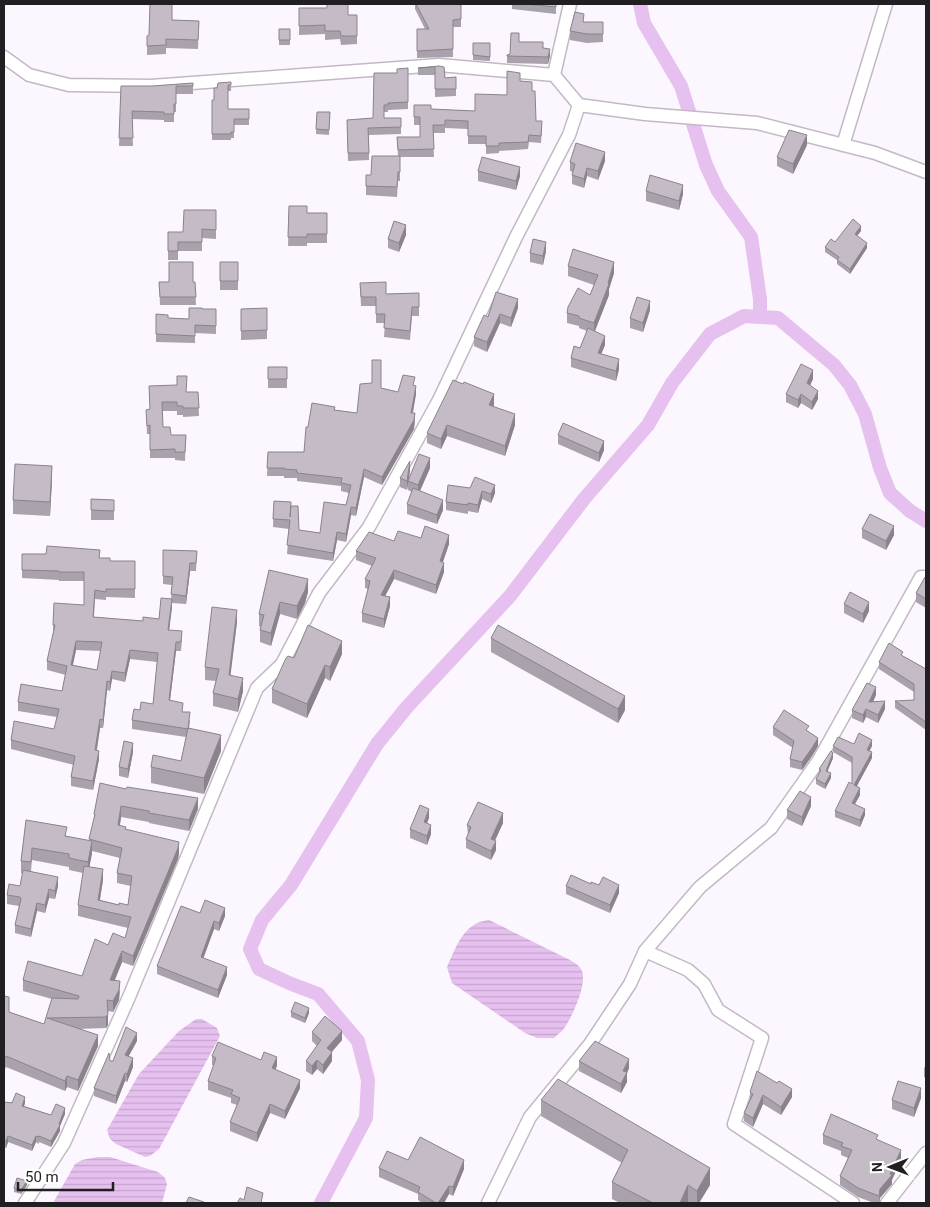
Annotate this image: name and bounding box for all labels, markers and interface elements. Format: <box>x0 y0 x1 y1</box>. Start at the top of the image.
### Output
north arrow <box>865 1142 915 1192</box>
scale bar <box>18 1160 112 1192</box>
text: N <box>869 1162 885 1172</box>
text: 50 m <box>25 1168 59 1186</box>

